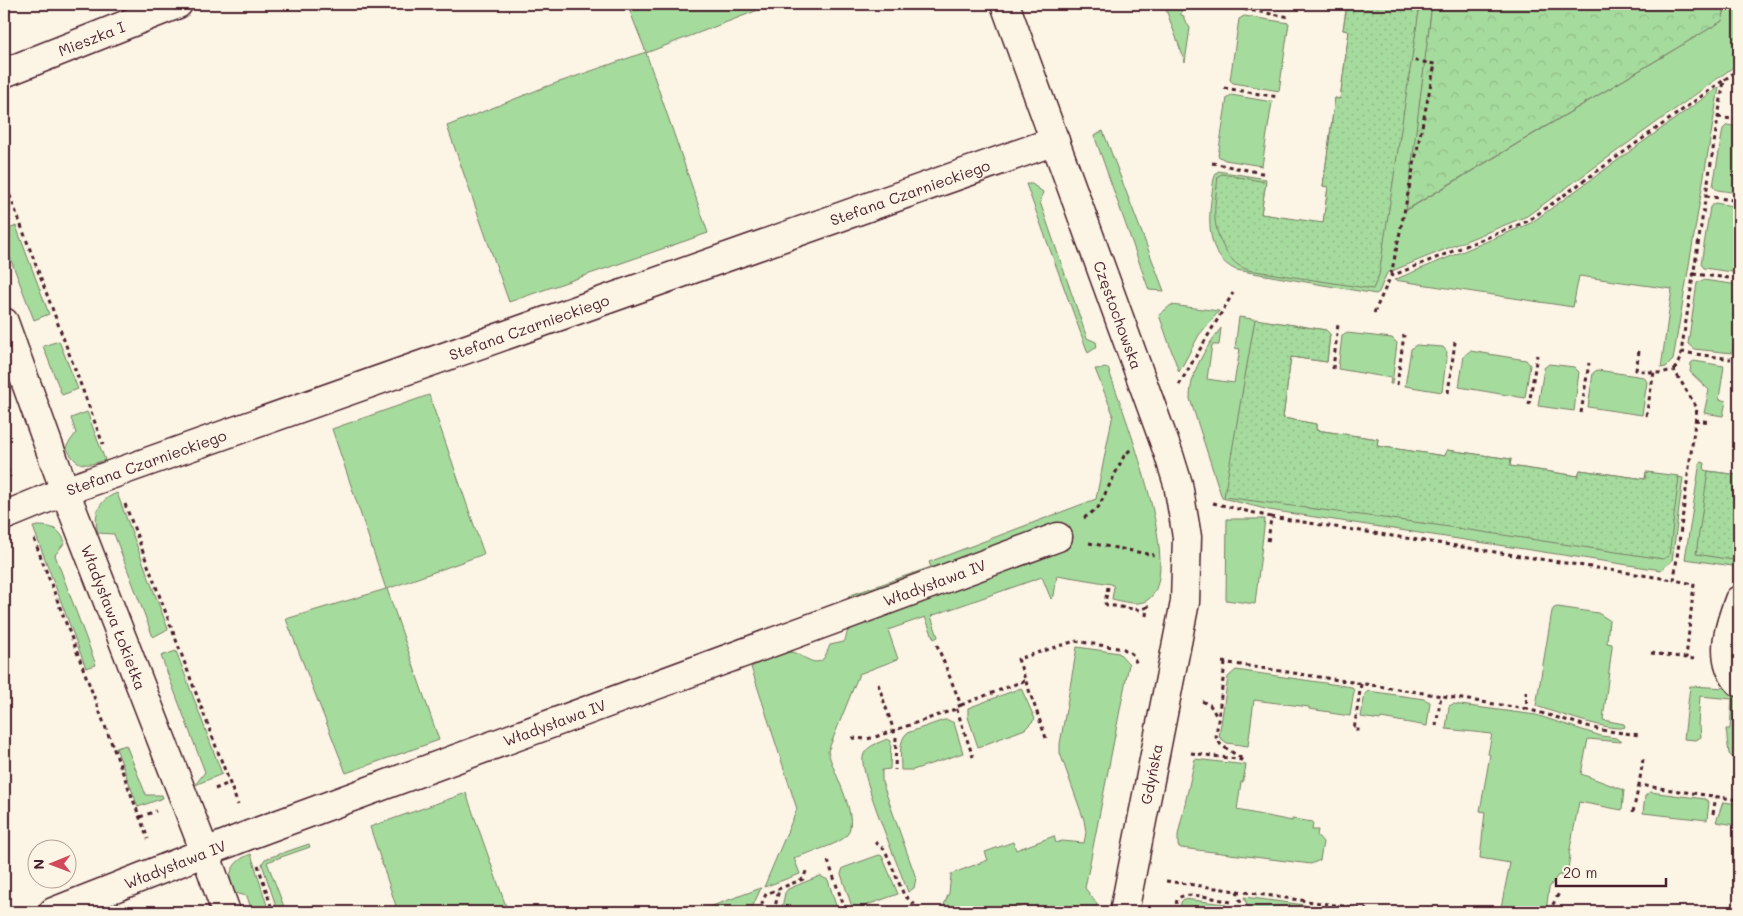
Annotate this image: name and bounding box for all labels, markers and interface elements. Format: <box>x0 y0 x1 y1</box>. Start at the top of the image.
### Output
street label: Mieszka I <box>55 16 128 61</box>
street label: Stefana Czarnieckiego <box>827 155 993 230</box>
street label: Częstochowska <box>1089 258 1147 372</box>
street label: Stefana Czarnieckiego <box>446 289 612 364</box>
street label: Stefana Czarnieckiego <box>63 425 229 500</box>
street label: Władysława Łokietka <box>77 542 151 693</box>
street label: Władysława IV <box>880 554 988 611</box>
street label: Władysława IV <box>500 694 608 751</box>
street label: Gdyńska <box>1135 742 1167 806</box>
street label: Władysława IV <box>121 835 229 893</box>
north arrow <box>28 838 78 888</box>
scale bar <box>1556 856 1666 888</box>
text: N <box>29 859 48 870</box>
text: 20 m <box>1563 862 1597 882</box>

